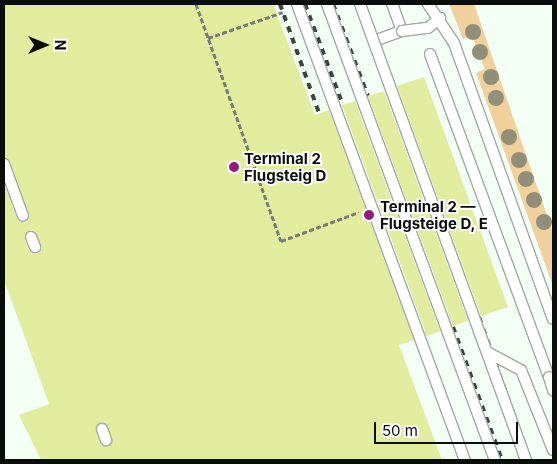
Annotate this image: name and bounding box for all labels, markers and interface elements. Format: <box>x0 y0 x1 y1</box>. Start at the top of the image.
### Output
north arrow <box>20 20 70 70</box>
text: N <box>52 40 69 50</box>
place label: Terminal 2 Flugsteig D <box>244 149 326 184</box>
marker: Terminal 2 Flugsteig D <box>228 161 240 173</box>
place label: Terminal 2 — Flugsteige D, E <box>380 197 488 232</box>
marker: Terminal 2 — Flugsteige D, E <box>362 208 376 222</box>
scale bar <box>377 412 521 444</box>
text: 50 m <box>382 421 418 440</box>

